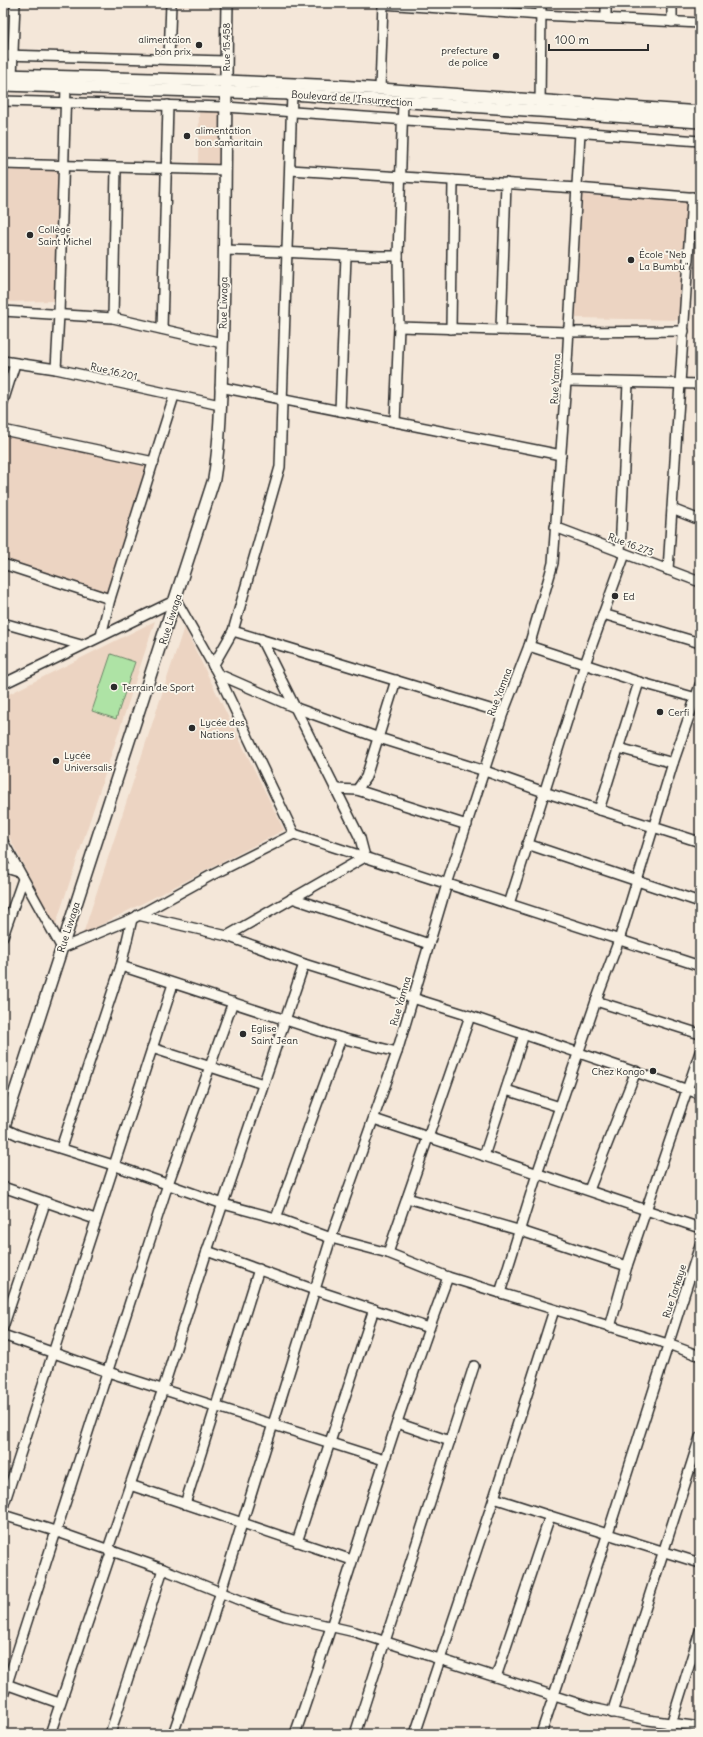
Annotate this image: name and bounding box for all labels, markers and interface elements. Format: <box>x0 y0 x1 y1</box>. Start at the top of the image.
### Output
street label: Rue 15.458 <box>220 22 233 71</box>
scale bar <box>549 26 648 52</box>
text: 100 m <box>555 32 589 47</box>
place label: alimentaion bon prix <box>138 33 191 58</box>
marker: alimentaion bon prix <box>194 40 204 50</box>
place label: prefecture de police <box>441 44 488 69</box>
marker: prefecture de police <box>491 51 501 61</box>
street label: Boulevard de l'Insurrection <box>291 88 413 109</box>
place label: alimentation bon samaritain <box>195 124 263 149</box>
marker: alimentation bon samaritain <box>182 131 192 141</box>
place label: Collège Saint Michel <box>38 223 92 248</box>
marker: Collège Saint Michel <box>25 230 35 240</box>
place label: École "Neb La Bumbu" <box>639 248 688 273</box>
marker: École "Neb La Bumbu" <box>626 255 636 265</box>
street label: Rue Liwaga <box>217 276 230 329</box>
street label: Rue Yamna <box>548 353 563 405</box>
street label: Rue 16.201 <box>89 360 139 383</box>
street label: Rue 16.273 <box>606 530 656 559</box>
place label: Ed <box>623 590 635 603</box>
marker: Ed <box>610 591 620 601</box>
street label: Rue Liwaga <box>156 592 185 646</box>
street label: Rue Yamna <box>484 666 515 718</box>
place label: Terrain de Sport <box>122 681 195 694</box>
marker: Terrain de Sport <box>109 682 119 692</box>
place label: Cerfi <box>668 706 689 719</box>
marker: Cerfi <box>655 707 665 717</box>
place label: Lycée des Nations <box>200 716 245 741</box>
marker: Lycée des Nations <box>187 723 197 733</box>
place label: Lycée Universalis <box>64 749 113 774</box>
marker: Lycée Universalis <box>51 756 61 766</box>
street label: Rue Liwaga <box>54 900 83 954</box>
street label: Rue Yamna <box>387 975 414 1027</box>
place label: Eglise Saint Jean <box>251 1022 298 1047</box>
marker: Eglise Saint Jean <box>238 1029 248 1039</box>
place label: Chez Kongo <box>591 1065 645 1078</box>
marker: Chez Kongo <box>648 1066 658 1076</box>
street label: Rue Tarkaye <box>660 1263 689 1320</box>

